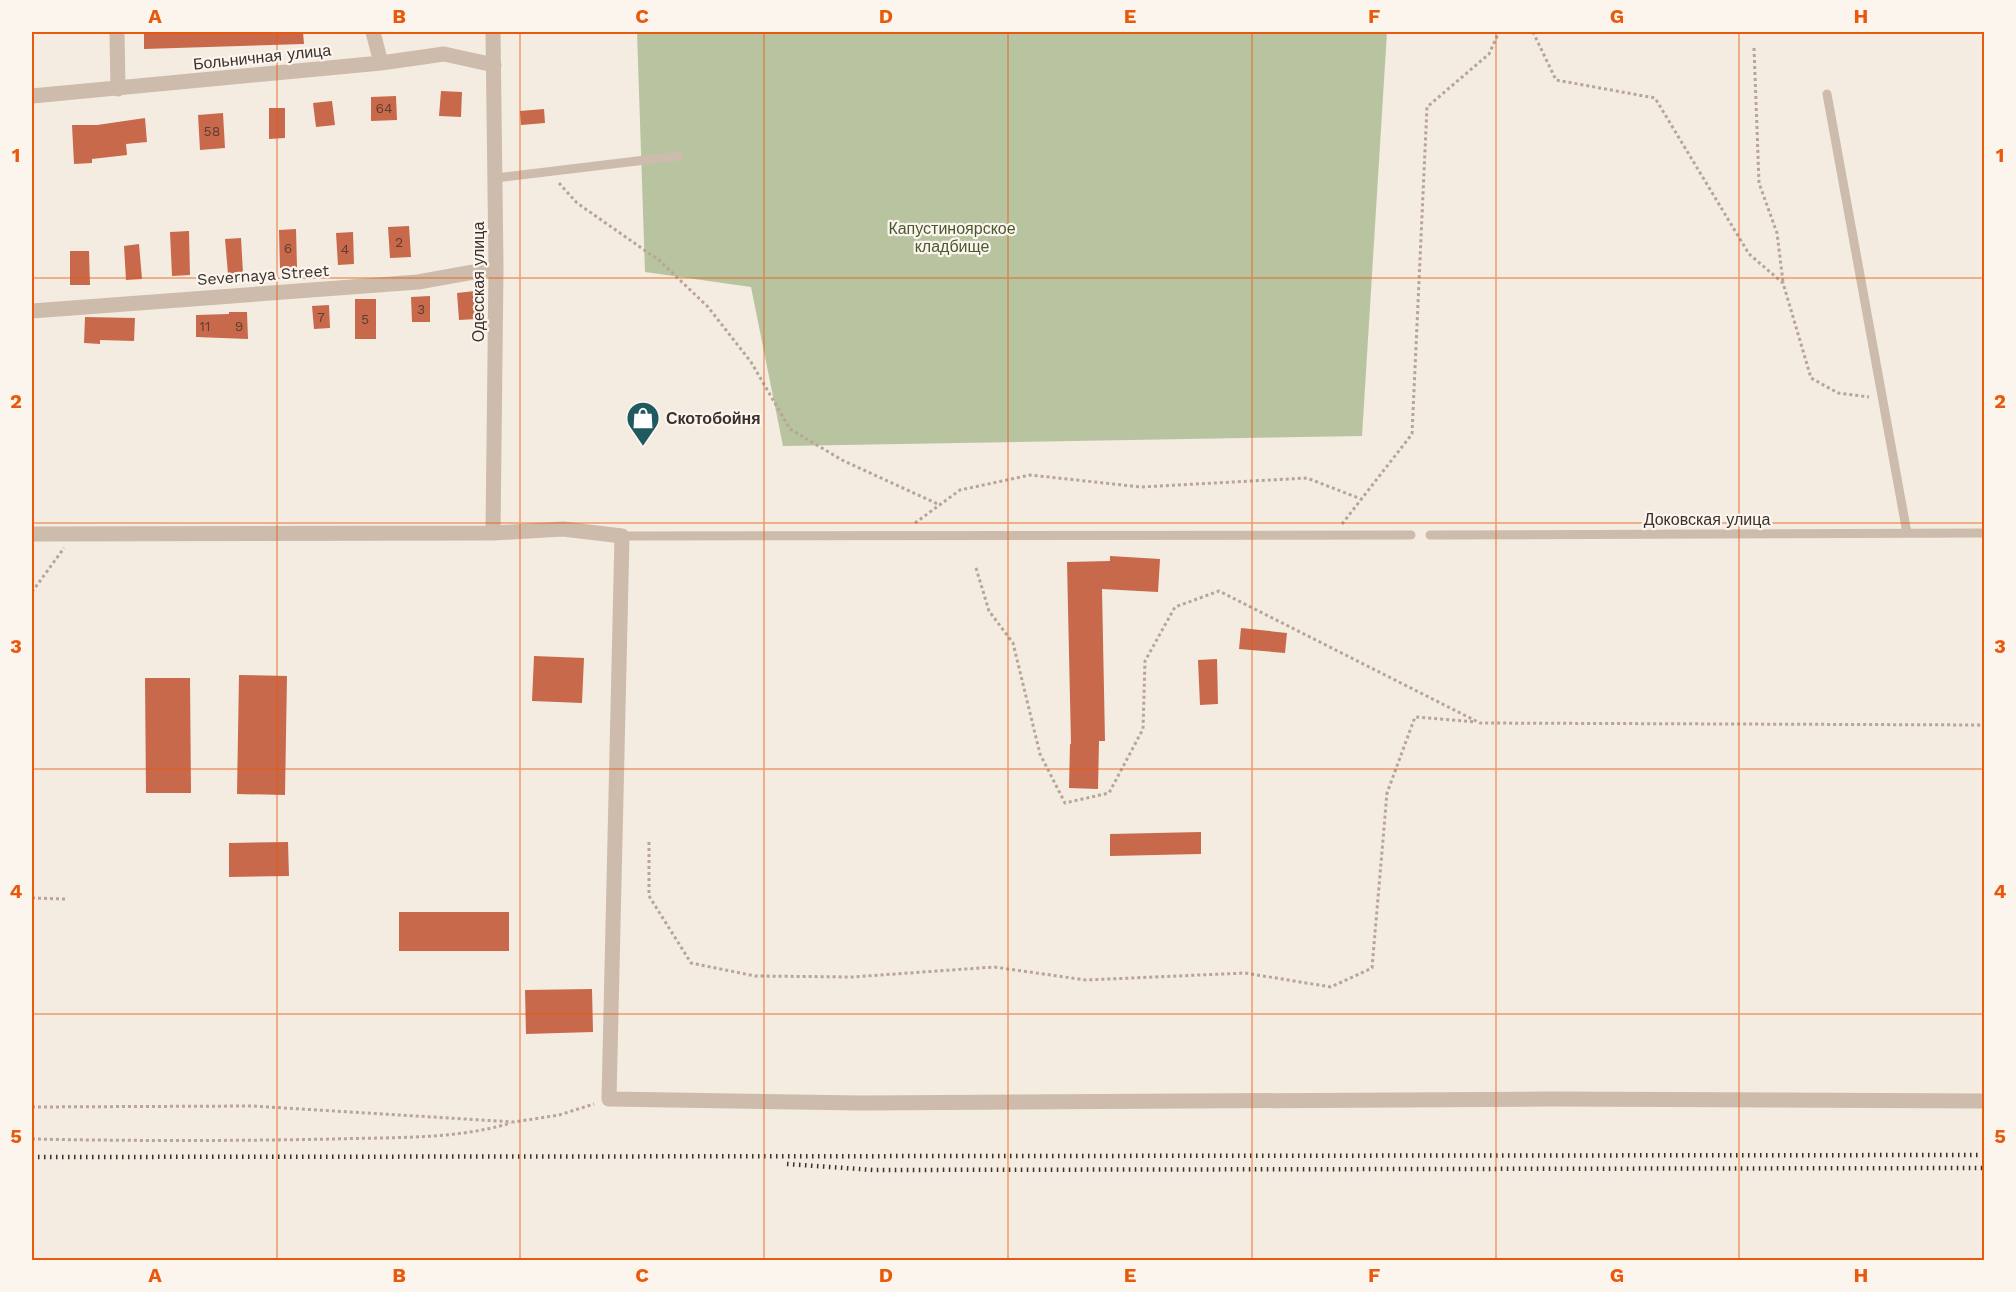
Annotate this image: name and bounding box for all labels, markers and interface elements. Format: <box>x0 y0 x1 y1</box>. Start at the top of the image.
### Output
text: A <box>148 4 162 28</box>
text: B <box>392 4 406 28</box>
text: C <box>635 4 649 28</box>
text: D <box>879 4 893 28</box>
text: E <box>1124 4 1136 28</box>
text: F <box>1368 4 1380 28</box>
text: G <box>1610 4 1624 28</box>
text: H <box>1854 4 1868 28</box>
street label: Больничная улица <box>192 40 332 74</box>
house number: 64 <box>375 100 393 116</box>
house number: 58 <box>204 123 220 139</box>
text: 1 <box>12 143 20 167</box>
text: 1 <box>1996 143 2004 167</box>
park label: Капустиноярское кладбище <box>888 219 1016 256</box>
street label: Одесская улица <box>469 222 488 342</box>
house number: 2 <box>395 234 403 250</box>
house number: 6 <box>284 240 292 256</box>
house number: 4 <box>341 241 349 257</box>
street label: Severnaya Street <box>196 261 330 289</box>
house number: 3 <box>417 301 425 317</box>
house number: 7 <box>317 309 325 325</box>
house number: 5 <box>361 311 369 327</box>
house number: 11 <box>200 318 210 334</box>
house number: 9 <box>235 318 243 334</box>
text: 2 <box>10 389 22 413</box>
text: 2 <box>1994 389 2006 413</box>
shop icon: Скотобойня <box>625 400 661 447</box>
place label: Скотобойня <box>666 409 761 428</box>
street label: Доковская улица <box>1644 510 1770 529</box>
text: 3 <box>10 634 22 658</box>
text: 3 <box>1994 634 2006 658</box>
text: 4 <box>10 879 23 903</box>
text: 4 <box>1994 879 2007 903</box>
text: 5 <box>10 1124 22 1148</box>
text: 5 <box>1994 1124 2006 1148</box>
text: A <box>148 1263 162 1287</box>
text: B <box>392 1263 406 1287</box>
text: C <box>635 1263 649 1287</box>
text: D <box>879 1263 893 1287</box>
text: E <box>1124 1263 1136 1287</box>
text: F <box>1368 1263 1380 1287</box>
text: G <box>1610 1263 1624 1287</box>
text: H <box>1854 1263 1868 1287</box>

